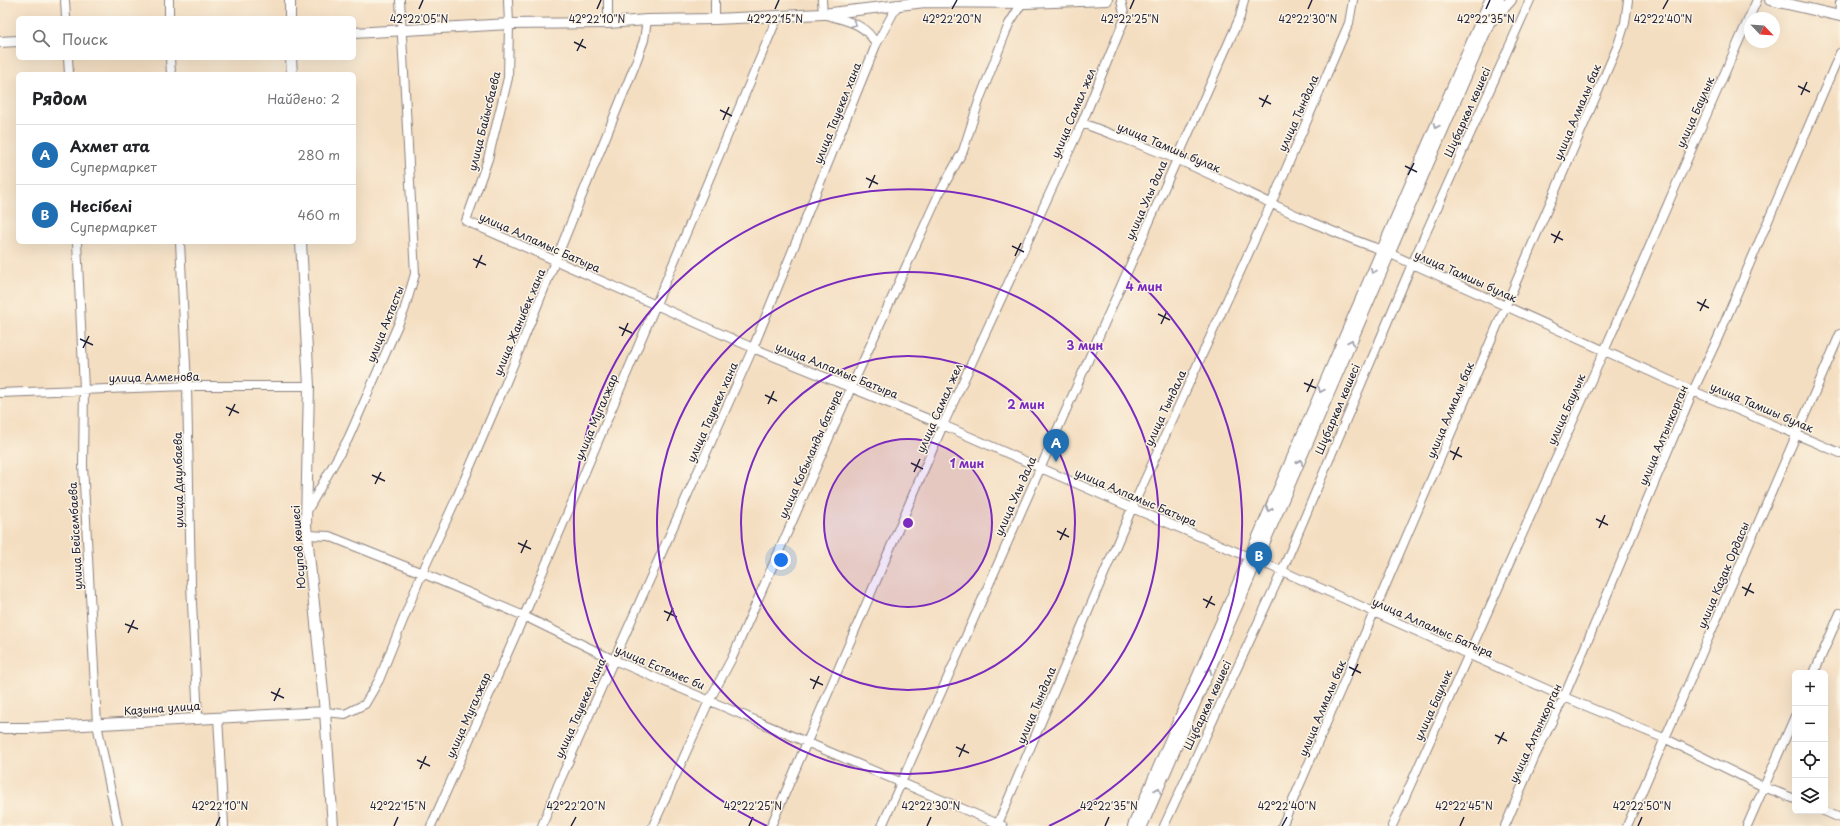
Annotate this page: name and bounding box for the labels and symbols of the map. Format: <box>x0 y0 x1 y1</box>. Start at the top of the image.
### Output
text: 42°22'05"N <box>390 11 448 26</box>
text: 42°22'10"N <box>569 11 626 26</box>
text: 42°22'15"N <box>747 11 803 26</box>
text: 42°22'20"N <box>922 11 982 26</box>
text: 42°22'25"N <box>1101 11 1159 26</box>
text: 42°22'30"N <box>1279 11 1338 26</box>
text: 42°22'35"N <box>1457 11 1515 26</box>
text: 42°22'40"N <box>1634 11 1693 26</box>
north arrow <box>1744 12 1780 48</box>
one-way arrow <box>850 19 857 27</box>
street label: улица Тауекел хана <box>809 60 865 166</box>
street label: улица Алмалы бак <box>1549 61 1605 163</box>
street label: Шұбаркөл көшесі <box>1439 64 1495 160</box>
street label: улица Самал жел <box>1046 65 1100 161</box>
street label: улица Байысбаева <box>463 69 505 173</box>
street label: улица Тындала <box>1273 72 1323 154</box>
street label: улица Баулык <box>1672 73 1718 150</box>
street label: улица Тамшы булак <box>1115 118 1224 177</box>
one-way arrow <box>1433 121 1441 129</box>
street label: улица Улы дала <box>1121 157 1171 243</box>
street label: улица Алпамыс Батыра <box>477 208 604 277</box>
street label: улица Тамшы булак <box>1412 246 1521 307</box>
street label: улица Жанибек хана <box>489 266 549 378</box>
one-way arrow <box>1370 266 1378 274</box>
text: 4 мин <box>1125 277 1163 295</box>
street label: улица Актасты <box>362 283 408 365</box>
text: 3 мин <box>1067 336 1104 354</box>
street label: улица Алпамыс Батыра <box>773 338 901 403</box>
one-way arrow <box>1347 339 1355 346</box>
street label: улица Тауекел хана <box>682 359 742 465</box>
street label: улица Алмалы бак <box>1422 359 1478 461</box>
street label: улица Самал жел <box>912 360 966 455</box>
street label: Шұбаркөл көшесі <box>1310 361 1364 457</box>
street label: улица Тындала <box>1140 367 1190 449</box>
street label: улица Алменова <box>108 368 200 386</box>
street label: улица Баулык <box>1543 370 1589 447</box>
street label: улица Мугалжар <box>570 371 622 463</box>
street label: улица Тамшы булак <box>1708 378 1817 437</box>
street label: улица Алтынкорган <box>1634 382 1692 488</box>
one-way arrow <box>1318 385 1326 393</box>
street label: улица Кобыланды батыра <box>774 387 846 521</box>
text: 2 мин <box>1007 395 1045 413</box>
pin: A <box>1043 429 1069 462</box>
street label: улица Даулбаева <box>169 432 187 528</box>
street label: улица Улы дала <box>990 453 1040 539</box>
text: 1 мин <box>950 454 985 472</box>
one-way arrow <box>1295 458 1303 466</box>
street label: улица Алпамыс Батыра <box>1072 464 1200 531</box>
street label: улица Бейсембаева <box>64 482 86 590</box>
street label: Юсупов көшесі <box>287 505 309 589</box>
one-way arrow <box>1266 506 1274 513</box>
centre of rings <box>901 516 915 530</box>
street label: улица Казак Ордасы <box>1693 519 1753 631</box>
pin: B <box>1246 542 1272 575</box>
your location <box>771 550 791 570</box>
street label: улица Алпамыс Батыра <box>1370 593 1497 662</box>
street label: улица Естемес би <box>612 640 708 694</box>
street label: улица Тауекел хана <box>550 655 610 761</box>
street label: Шұбаркөл көшесі <box>1179 657 1235 753</box>
street label: улица Алмалы бак <box>1294 657 1350 759</box>
street label: улица Тындала <box>1012 664 1060 746</box>
street label: улица Баулык <box>1410 666 1456 743</box>
one-way arrow <box>1205 668 1213 675</box>
street label: улица Мугалжар <box>441 669 495 761</box>
street label: улица Алтынкорган <box>1505 680 1566 785</box>
street label: Казына улица <box>123 697 201 719</box>
one-way arrow <box>1153 787 1161 794</box>
text: 42°22'10"N <box>192 798 249 813</box>
text: 42°22'15"N <box>370 798 426 813</box>
text: 42°22'20"N <box>546 798 606 813</box>
text: 42°22'25"N <box>724 798 782 813</box>
text: 42°22'30"N <box>902 798 961 813</box>
text: 42°22'35"N <box>1080 798 1138 813</box>
text: 42°22'40"N <box>1258 798 1317 813</box>
text: 42°22'45"N <box>1435 798 1493 813</box>
text: 42°22'50"N <box>1613 798 1671 813</box>

